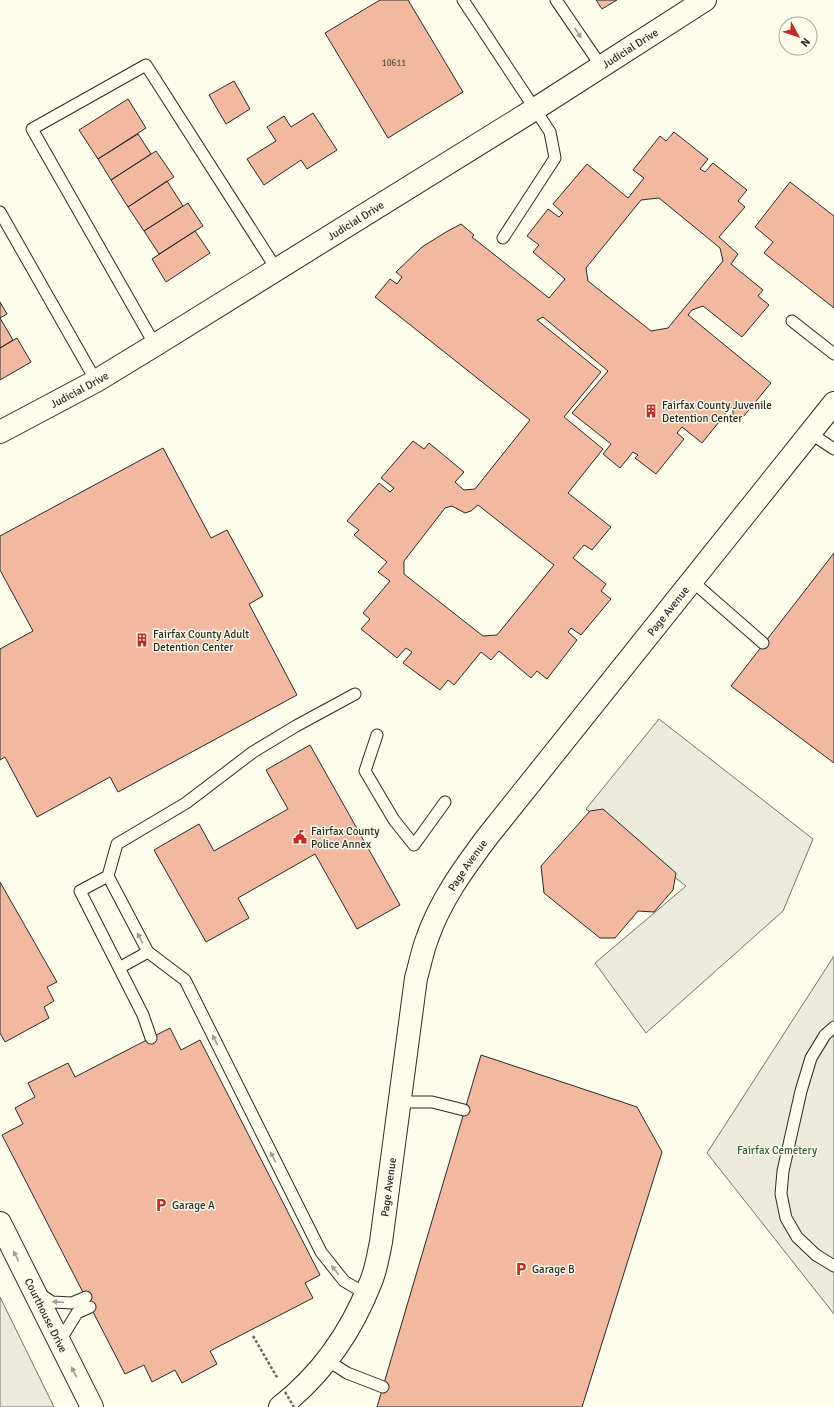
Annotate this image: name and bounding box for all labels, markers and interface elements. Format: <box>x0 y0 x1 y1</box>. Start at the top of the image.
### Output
north arrow <box>778 16 818 56</box>
street label: Judicial Drive <box>600 25 660 71</box>
one-way arrow <box>574 27 581 39</box>
text: N <box>798 35 813 49</box>
house number: 10611 <box>382 58 406 69</box>
street label: Judicial Drive <box>325 198 386 243</box>
street label: Judicial Drive <box>48 369 111 411</box>
place label: Fairfax County Juvenile Detention Center <box>662 399 772 425</box>
building icon: Fairfax County Juvenile Detention Center <box>643 403 659 419</box>
street label: Page Avenue <box>644 583 692 638</box>
place label: Fairfax County Adult Detention Center <box>153 628 249 654</box>
building icon: Fairfax County Adult Detention Center <box>134 632 150 648</box>
place label: Fairfax County Police Annex <box>311 825 380 851</box>
public building icon: Fairfax County Police Annex <box>292 829 308 845</box>
street label: Page Avenue <box>445 837 490 893</box>
one-way arrow <box>137 932 144 943</box>
one-way arrow <box>212 1034 218 1046</box>
park label: Fairfax Cemetery <box>737 1144 818 1157</box>
one-way arrow <box>270 1151 276 1162</box>
street label: Page Avenue <box>378 1157 399 1218</box>
parking icon: Garage A <box>153 1197 169 1213</box>
place label: Garage A <box>172 1199 215 1212</box>
one-way arrow <box>13 1250 19 1262</box>
parking icon: Garage B <box>513 1261 529 1277</box>
place label: Garage B <box>532 1263 575 1276</box>
one-way arrow <box>331 1265 340 1276</box>
street label: Courthouse Drive <box>22 1276 70 1355</box>
one-way arrow <box>52 1298 64 1305</box>
one-way arrow <box>71 1366 78 1378</box>

